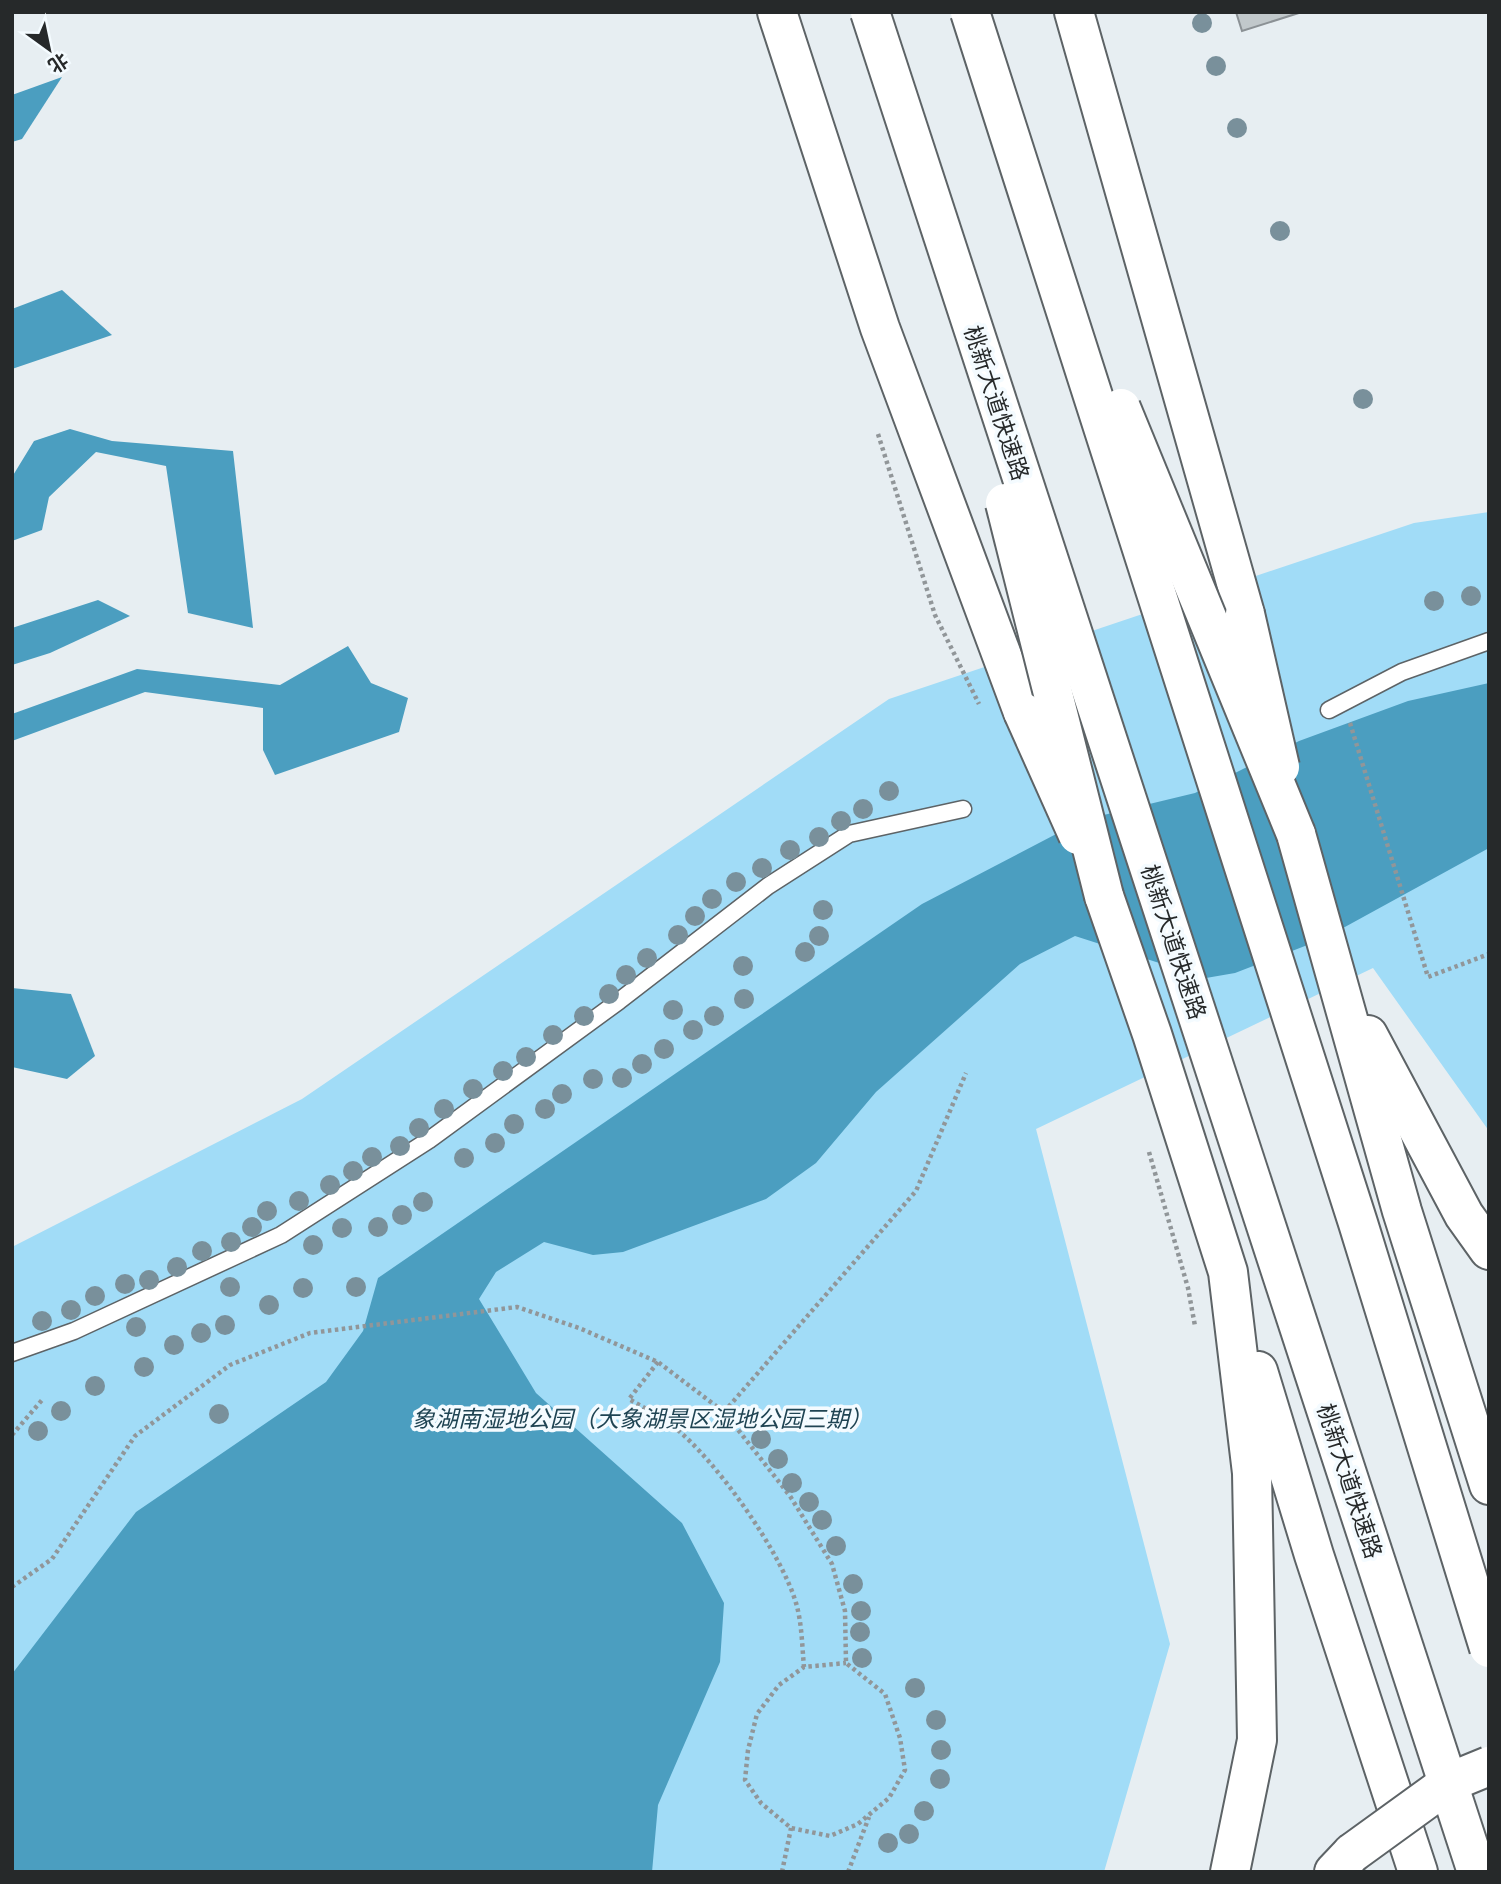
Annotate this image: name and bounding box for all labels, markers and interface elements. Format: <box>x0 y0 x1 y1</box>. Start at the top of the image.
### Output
north arrow <box>14 14 84 84</box>
text: 北 <box>44 48 73 79</box>
street label: 桃新大道快速路 <box>957 322 1037 484</box>
street label: 桃新大道快速路 <box>1134 861 1214 1023</box>
street label: 桃新大道快速路 <box>1310 1400 1390 1562</box>
park label: 象湖南湿地公园（大象湖景区湿地公园三期） <box>412 1403 872 1434</box>

